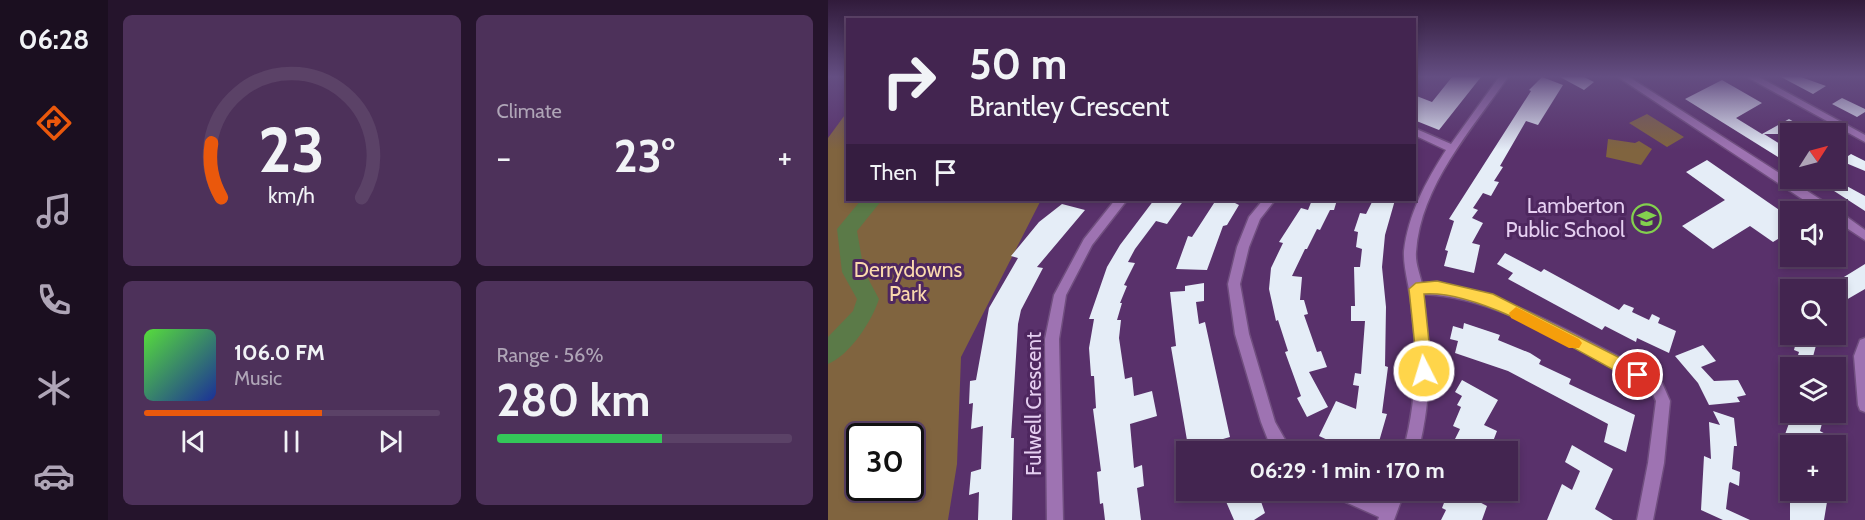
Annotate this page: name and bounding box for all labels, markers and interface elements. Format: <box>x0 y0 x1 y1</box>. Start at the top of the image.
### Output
text: 06:28 <box>19 23 89 56</box>
text: 50 m <box>969 38 1067 90</box>
icon: right <box>870 42 948 120</box>
text: Brantley Crescent <box>969 90 1169 123</box>
text: Climate <box>497 99 562 123</box>
icon: directions <box>33 102 75 144</box>
text: 23 <box>258 112 325 188</box>
north arrow <box>1780 123 1846 189</box>
map controls <box>1780 123 1846 501</box>
text: 23° <box>614 129 675 183</box>
text: − <box>497 137 511 177</box>
text: + <box>777 137 792 177</box>
icon: arrive <box>929 156 962 189</box>
text: Then <box>870 159 917 186</box>
text: km/h <box>268 182 315 208</box>
icon: music <box>33 190 75 232</box>
place label: Lamberton Public School <box>1506 193 1625 242</box>
button: sound <box>1780 201 1846 267</box>
school or university icon: Lamberton Public School <box>1630 202 1662 234</box>
park label: Derrydowns Park <box>854 257 962 306</box>
icon: phone <box>33 279 75 321</box>
button: search <box>1780 279 1846 345</box>
street label: Fulwell Crescent <box>1021 332 1046 476</box>
text: 106.0 FM <box>234 339 325 366</box>
position arrow <box>1392 339 1456 403</box>
text: Range · 56% <box>497 343 603 367</box>
pin <box>1612 349 1663 400</box>
button: layers <box>1780 357 1846 423</box>
icon: arrive <box>1621 358 1654 391</box>
text: Music <box>234 366 282 390</box>
icon: climate <box>33 367 75 409</box>
text: 280 km <box>497 373 650 427</box>
speed limit sign: 30 <box>846 423 924 501</box>
icon: previous <box>177 425 210 458</box>
icon: pause <box>275 425 308 458</box>
icon: next <box>374 425 407 458</box>
button: + <box>1780 435 1846 501</box>
icon: car <box>33 455 75 497</box>
text: 06:29 · 1 min · 170 m <box>1249 457 1445 484</box>

